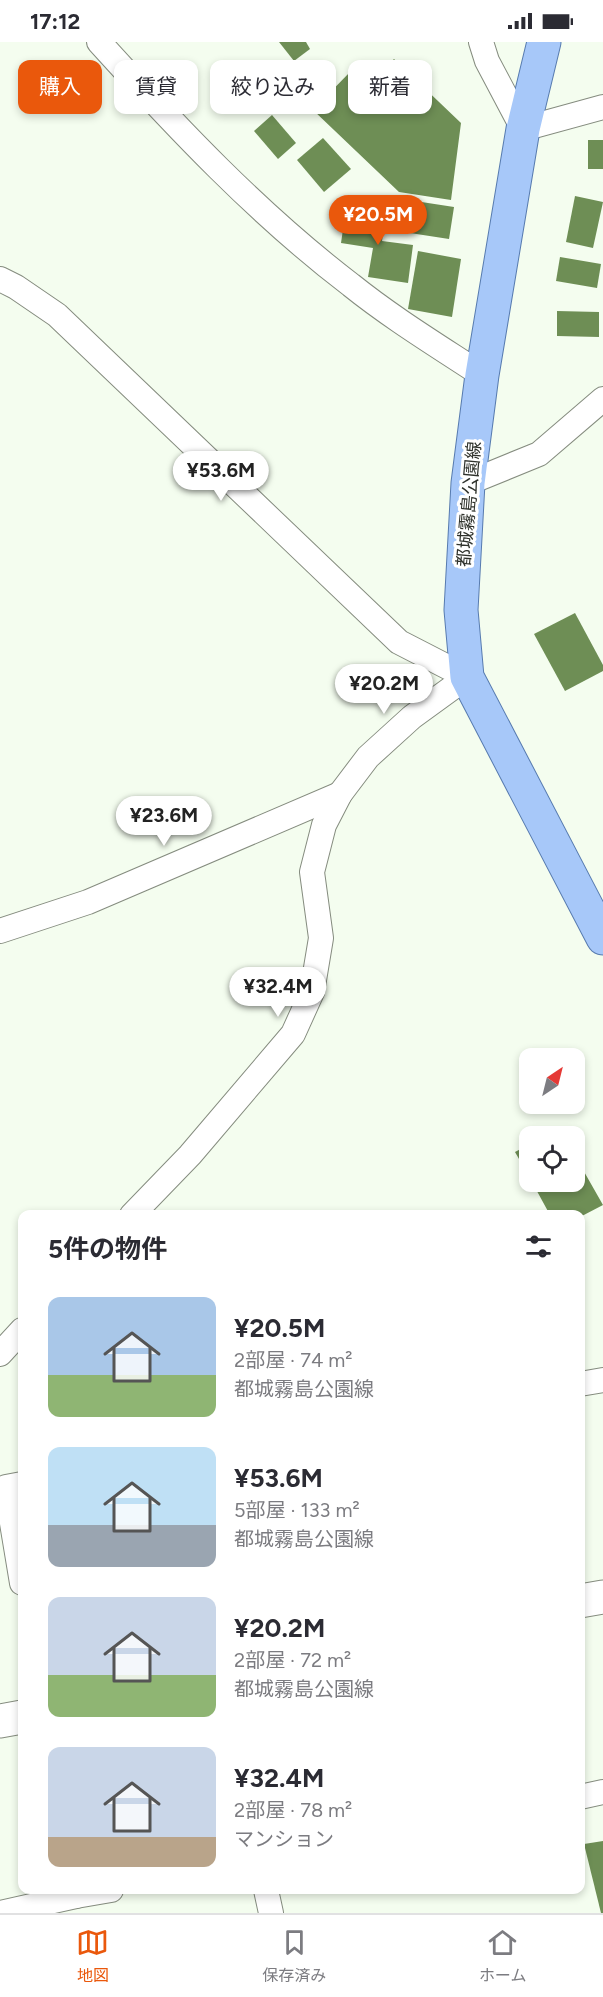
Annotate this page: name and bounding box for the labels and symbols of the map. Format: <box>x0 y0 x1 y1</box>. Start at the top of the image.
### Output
pin: ¥20.5M <box>329 195 427 246</box>
street label: 都城霧島公園線 <box>453 440 485 568</box>
pin: ¥53.6M <box>172 451 270 502</box>
pin: ¥20.2M <box>335 664 433 715</box>
pin: ¥23.6M <box>115 796 213 847</box>
pin: ¥32.4M <box>229 967 327 1018</box>
north arrow <box>519 1048 585 1114</box>

